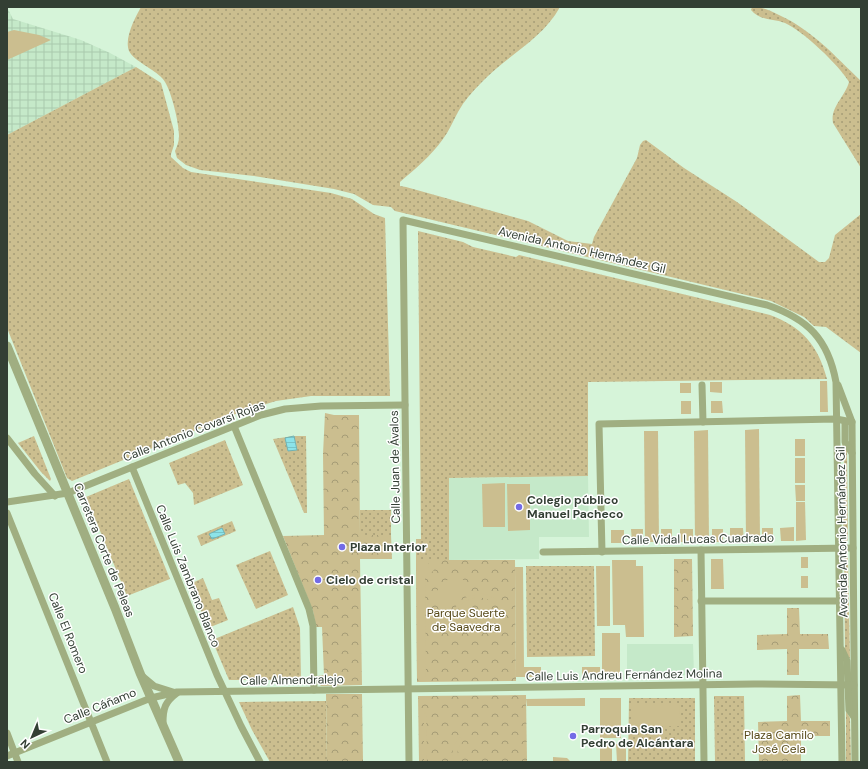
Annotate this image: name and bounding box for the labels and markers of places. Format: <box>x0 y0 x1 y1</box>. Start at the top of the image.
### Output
place label: Colegio público Manuel Pacheco <box>527 492 623 522</box>
marker: Colegio público Manuel Pacheco <box>514 502 524 512</box>
place label: Plaza interior <box>350 539 427 555</box>
marker: Plaza interior <box>337 542 347 552</box>
place label: Cielo de cristal <box>326 572 414 588</box>
marker: Cielo de cristal <box>313 575 323 585</box>
place label: Parroquia San Pedro de Alcántara <box>581 721 694 751</box>
marker: Parroquia San Pedro de Alcántara <box>568 731 578 741</box>

